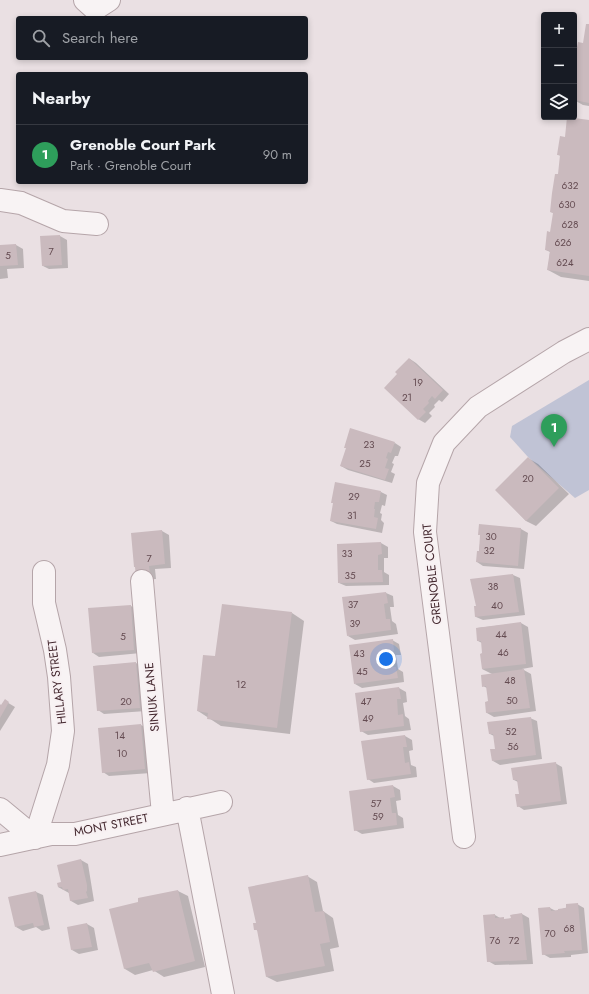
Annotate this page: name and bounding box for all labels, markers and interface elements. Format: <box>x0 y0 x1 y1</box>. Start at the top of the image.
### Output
map controls <box>541 12 577 120</box>
button: + <box>541 12 577 48</box>
search box <box>16 16 308 60</box>
icon: search <box>30 27 52 49</box>
text: Search here <box>62 27 138 49</box>
button: − <box>541 48 577 84</box>
button: layers <box>541 84 577 120</box>
text: Nearby <box>32 86 90 110</box>
text: Grenoble Court Park <box>70 134 216 156</box>
text: 1 <box>42 145 48 164</box>
text: 90 m <box>263 145 292 164</box>
text: Park · Grenoble Court <box>70 156 191 175</box>
house number: 632 <box>562 178 579 193</box>
house number: 630 <box>558 197 576 212</box>
house number: 628 <box>562 217 578 232</box>
house number: 626 <box>554 235 572 250</box>
house number: 7 <box>48 244 54 259</box>
house number: 5 <box>5 248 11 263</box>
house number: 624 <box>556 255 574 270</box>
house number: 19 <box>413 375 423 390</box>
house number: 21 <box>402 390 412 405</box>
pin: 1 <box>541 414 567 447</box>
house number: 23 <box>363 437 375 452</box>
house number: 25 <box>359 456 371 471</box>
house number: 20 <box>522 471 534 486</box>
house number: 29 <box>348 489 360 504</box>
house number: 31 <box>347 508 357 523</box>
street label: GRENOBLE COURT <box>418 522 446 625</box>
house number: 30 <box>485 529 497 544</box>
house number: 32 <box>483 543 495 558</box>
house number: 33 <box>342 546 353 561</box>
house number: 7 <box>146 551 152 566</box>
house number: 35 <box>344 568 356 583</box>
house number: 38 <box>488 579 498 594</box>
house number: 37 <box>348 597 359 612</box>
house number: 40 <box>491 598 503 613</box>
house number: 39 <box>349 616 361 631</box>
house number: 44 <box>495 627 507 642</box>
house number: 5 <box>120 629 126 644</box>
street label: HILLARY STREET <box>43 638 71 725</box>
house number: 46 <box>497 645 509 660</box>
house number: 43 <box>353 646 365 661</box>
your location <box>376 649 396 669</box>
street label: SINIUK LANE <box>140 662 164 732</box>
house number: 45 <box>356 664 368 679</box>
house number: 48 <box>504 673 516 688</box>
house number: 12 <box>236 677 246 692</box>
house number: 50 <box>506 693 518 708</box>
house number: 20 <box>120 694 132 709</box>
house number: 47 <box>360 694 372 709</box>
house number: 49 <box>362 711 374 726</box>
house number: 52 <box>505 724 517 739</box>
house number: 14 <box>115 728 125 743</box>
house number: 56 <box>507 739 519 754</box>
house number: 10 <box>117 746 127 761</box>
house number: 57 <box>371 796 382 811</box>
street label: MONT STREET <box>72 809 150 841</box>
house number: 59 <box>372 809 384 824</box>
house number: 68 <box>563 921 575 936</box>
house number: 70 <box>544 926 556 941</box>
house number: 76 <box>489 933 501 948</box>
house number: 72 <box>509 933 520 948</box>

